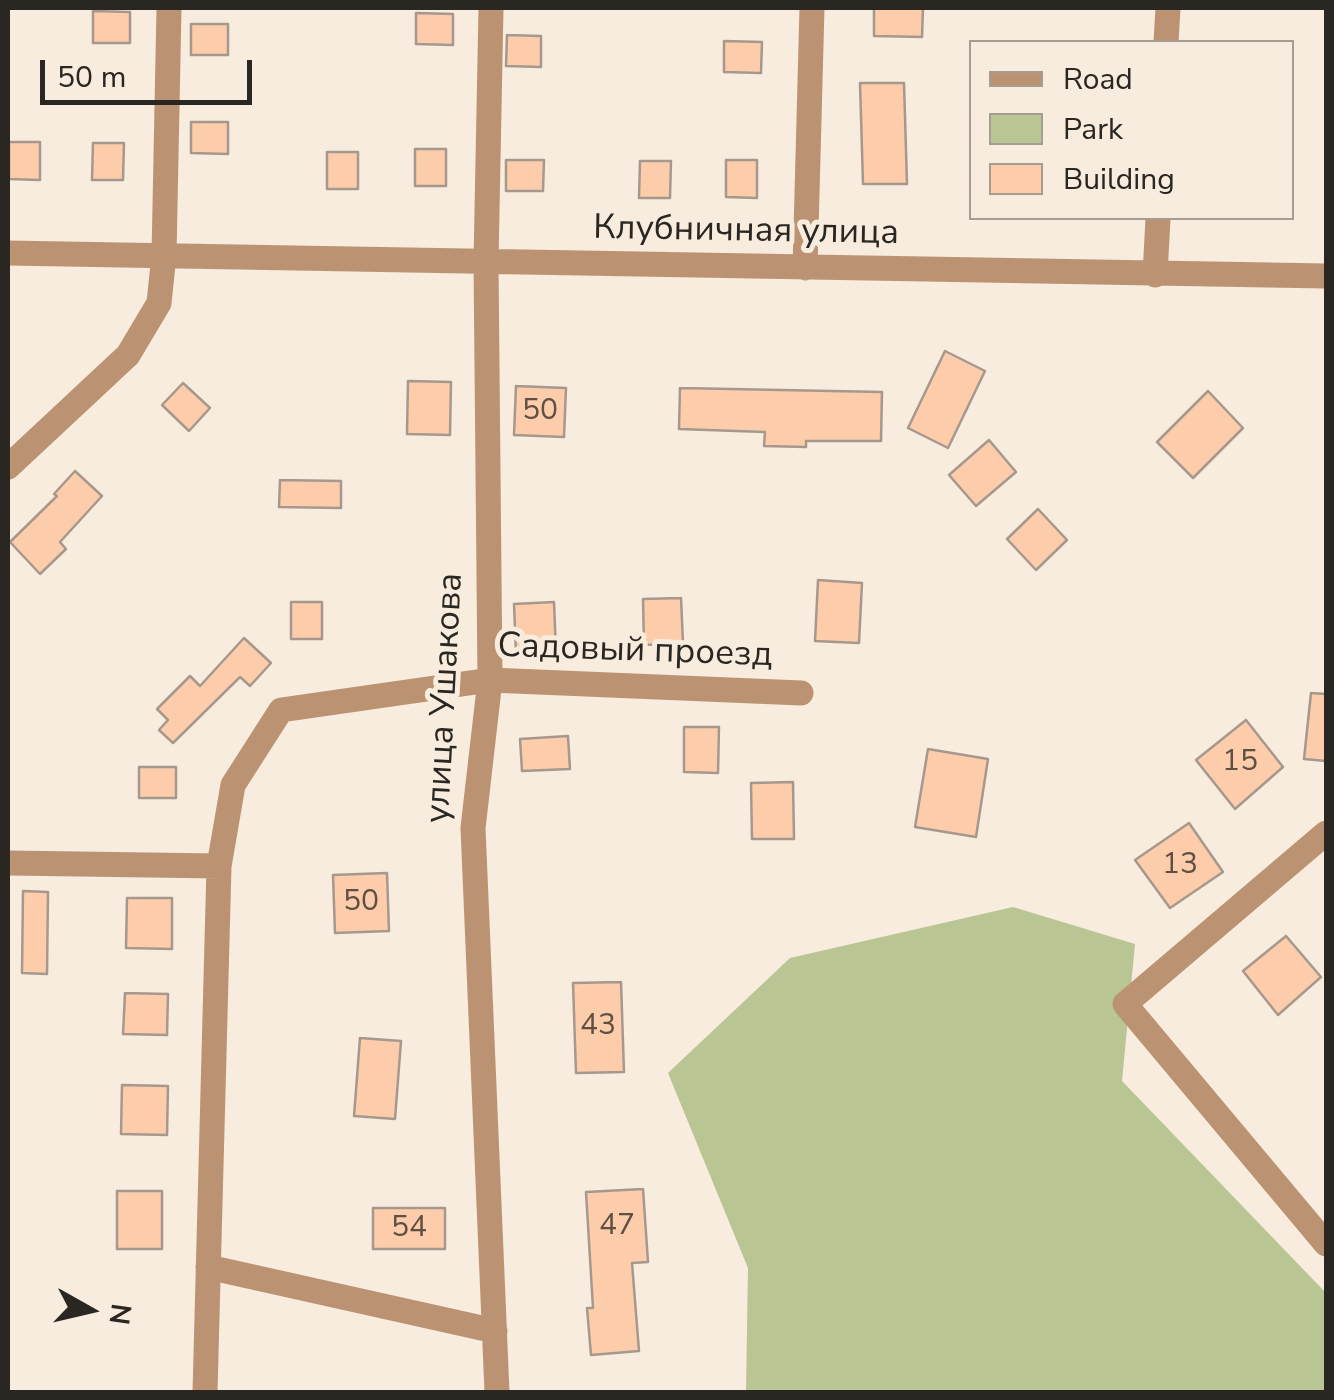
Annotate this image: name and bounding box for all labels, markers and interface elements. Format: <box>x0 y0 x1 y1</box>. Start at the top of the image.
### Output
scale bar <box>45 40 258 102</box>
legend <box>969 40 1294 220</box>
text: 50 m <box>57 57 126 98</box>
text: Road <box>1063 59 1133 100</box>
text: Park <box>1063 109 1123 150</box>
text: Building <box>1063 159 1175 200</box>
street label: Клубничная улица <box>593 208 899 256</box>
house number: 50 <box>522 394 558 430</box>
street label: улица Ушакова <box>418 572 474 824</box>
street label: Садовый проезд <box>497 626 773 678</box>
house number: 15 <box>1222 745 1258 781</box>
house number: 13 <box>1162 848 1198 884</box>
house number: 50 <box>343 885 379 921</box>
house number: 43 <box>580 1009 616 1045</box>
house number: 47 <box>599 1209 635 1245</box>
house number: 54 <box>391 1211 427 1247</box>
north arrow <box>40 1260 140 1360</box>
text: N <box>99 1301 140 1327</box>

